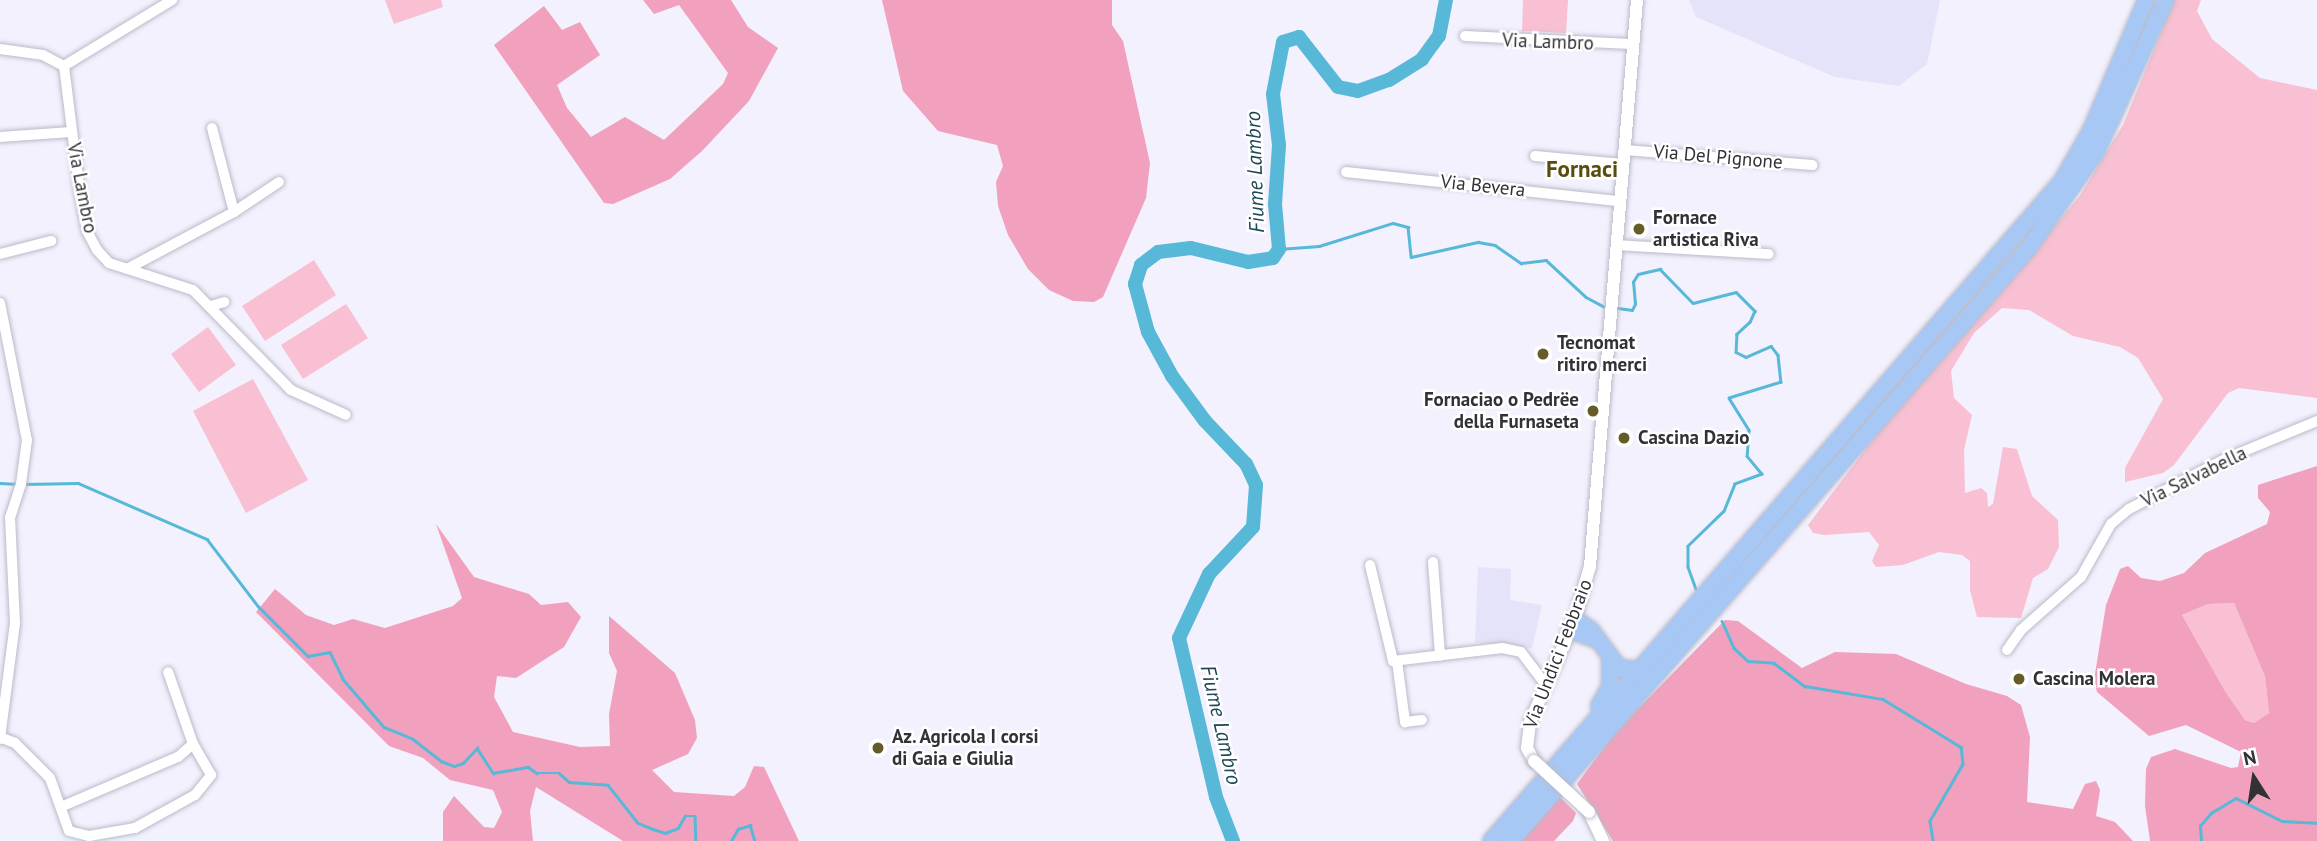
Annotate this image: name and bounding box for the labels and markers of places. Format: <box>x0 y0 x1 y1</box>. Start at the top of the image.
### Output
place label: Fornace artistica Riva <box>1653 207 1759 251</box>
marker: Fornace artistica Riva <box>1631 221 1647 237</box>
place label: Tecnomat ritiro merci <box>1557 332 1647 376</box>
marker: Tecnomat ritiro merci <box>1535 346 1551 362</box>
place label: Fornaciao o Pedrëe della Furnaseta <box>1424 389 1579 433</box>
marker: Fornaciao o Pedrëe della Furnaseta <box>1585 403 1601 419</box>
place label: Cascina Dazio <box>1638 427 1750 449</box>
marker: Cascina Dazio <box>1616 430 1632 446</box>
place label: Cascina Molera <box>2033 668 2156 690</box>
marker: Cascina Molera <box>2011 671 2027 687</box>
place label: Az. Agricola I corsi di Gaia e Giulia <box>892 726 1041 770</box>
marker: Az. Agricola I corsi di Gaia e Giulia <box>870 740 886 756</box>

